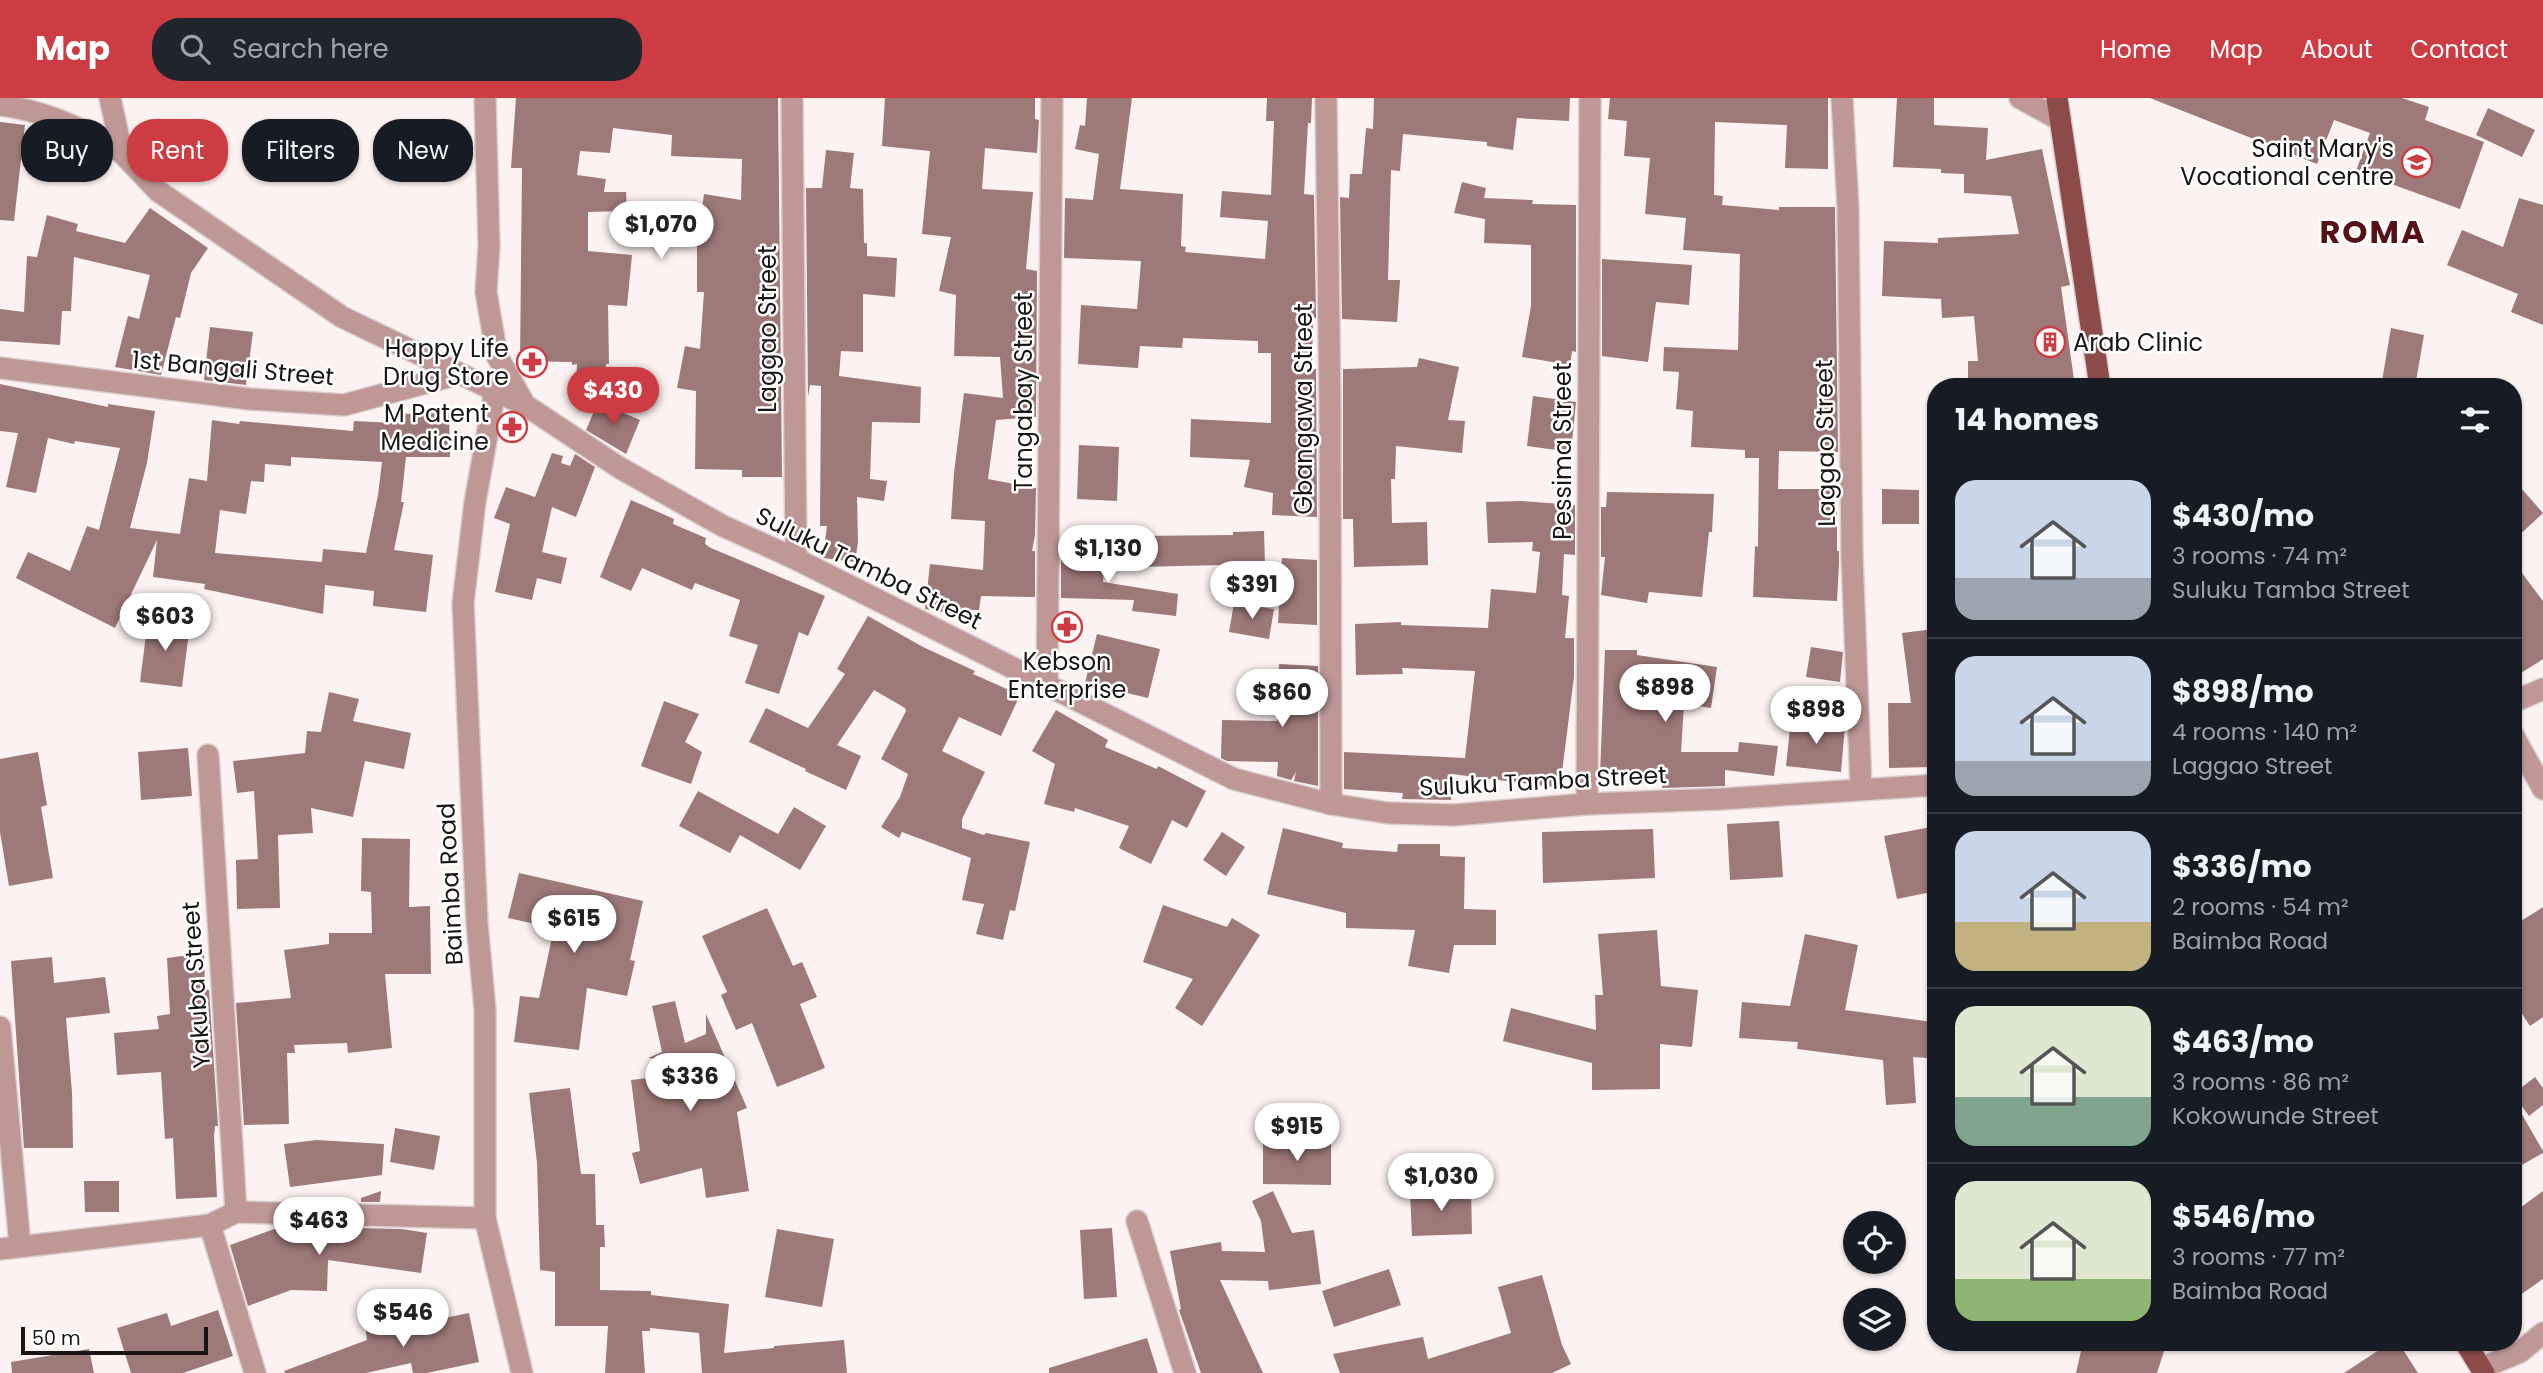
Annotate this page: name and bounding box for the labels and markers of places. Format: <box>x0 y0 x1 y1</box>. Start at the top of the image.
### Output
place label: Saint Mary's Vocational centre <box>2180 132 2394 193</box>
school or university icon: Saint Mary's Vocational centre <box>2400 145 2434 179</box>
pin: $1,070 <box>604 202 718 261</box>
building icon: Arab Clinic <box>2033 325 2067 359</box>
place label: Arab Clinic <box>2073 326 2203 359</box>
place label: Happy Life Drug Store <box>383 332 509 393</box>
pharmacy icon: Happy Life Drug Store <box>515 345 549 379</box>
pin: $430 <box>572 368 654 427</box>
place label: M Patent Medicine <box>381 397 489 458</box>
pharmacy icon: M Patent Medicine <box>495 410 529 444</box>
pin: $1,130 <box>1051 526 1165 585</box>
pin: $391 <box>1211 561 1293 621</box>
pin: $603 <box>124 594 206 653</box>
pharmacy icon: Kebson Enterprise <box>1050 610 1084 644</box>
place label: Kebson Enterprise <box>1008 645 1126 706</box>
pin: $898 <box>1624 664 1706 724</box>
pin: $860 <box>1241 670 1323 729</box>
pin: $898 <box>1775 686 1857 746</box>
pin: $615 <box>533 896 615 955</box>
pin: $336 <box>649 1054 731 1113</box>
pin: $915 <box>1256 1104 1338 1163</box>
pin: $1,030 <box>1384 1154 1498 1213</box>
pin: $463 <box>278 1198 360 1257</box>
pin: $546 <box>362 1290 444 1349</box>

